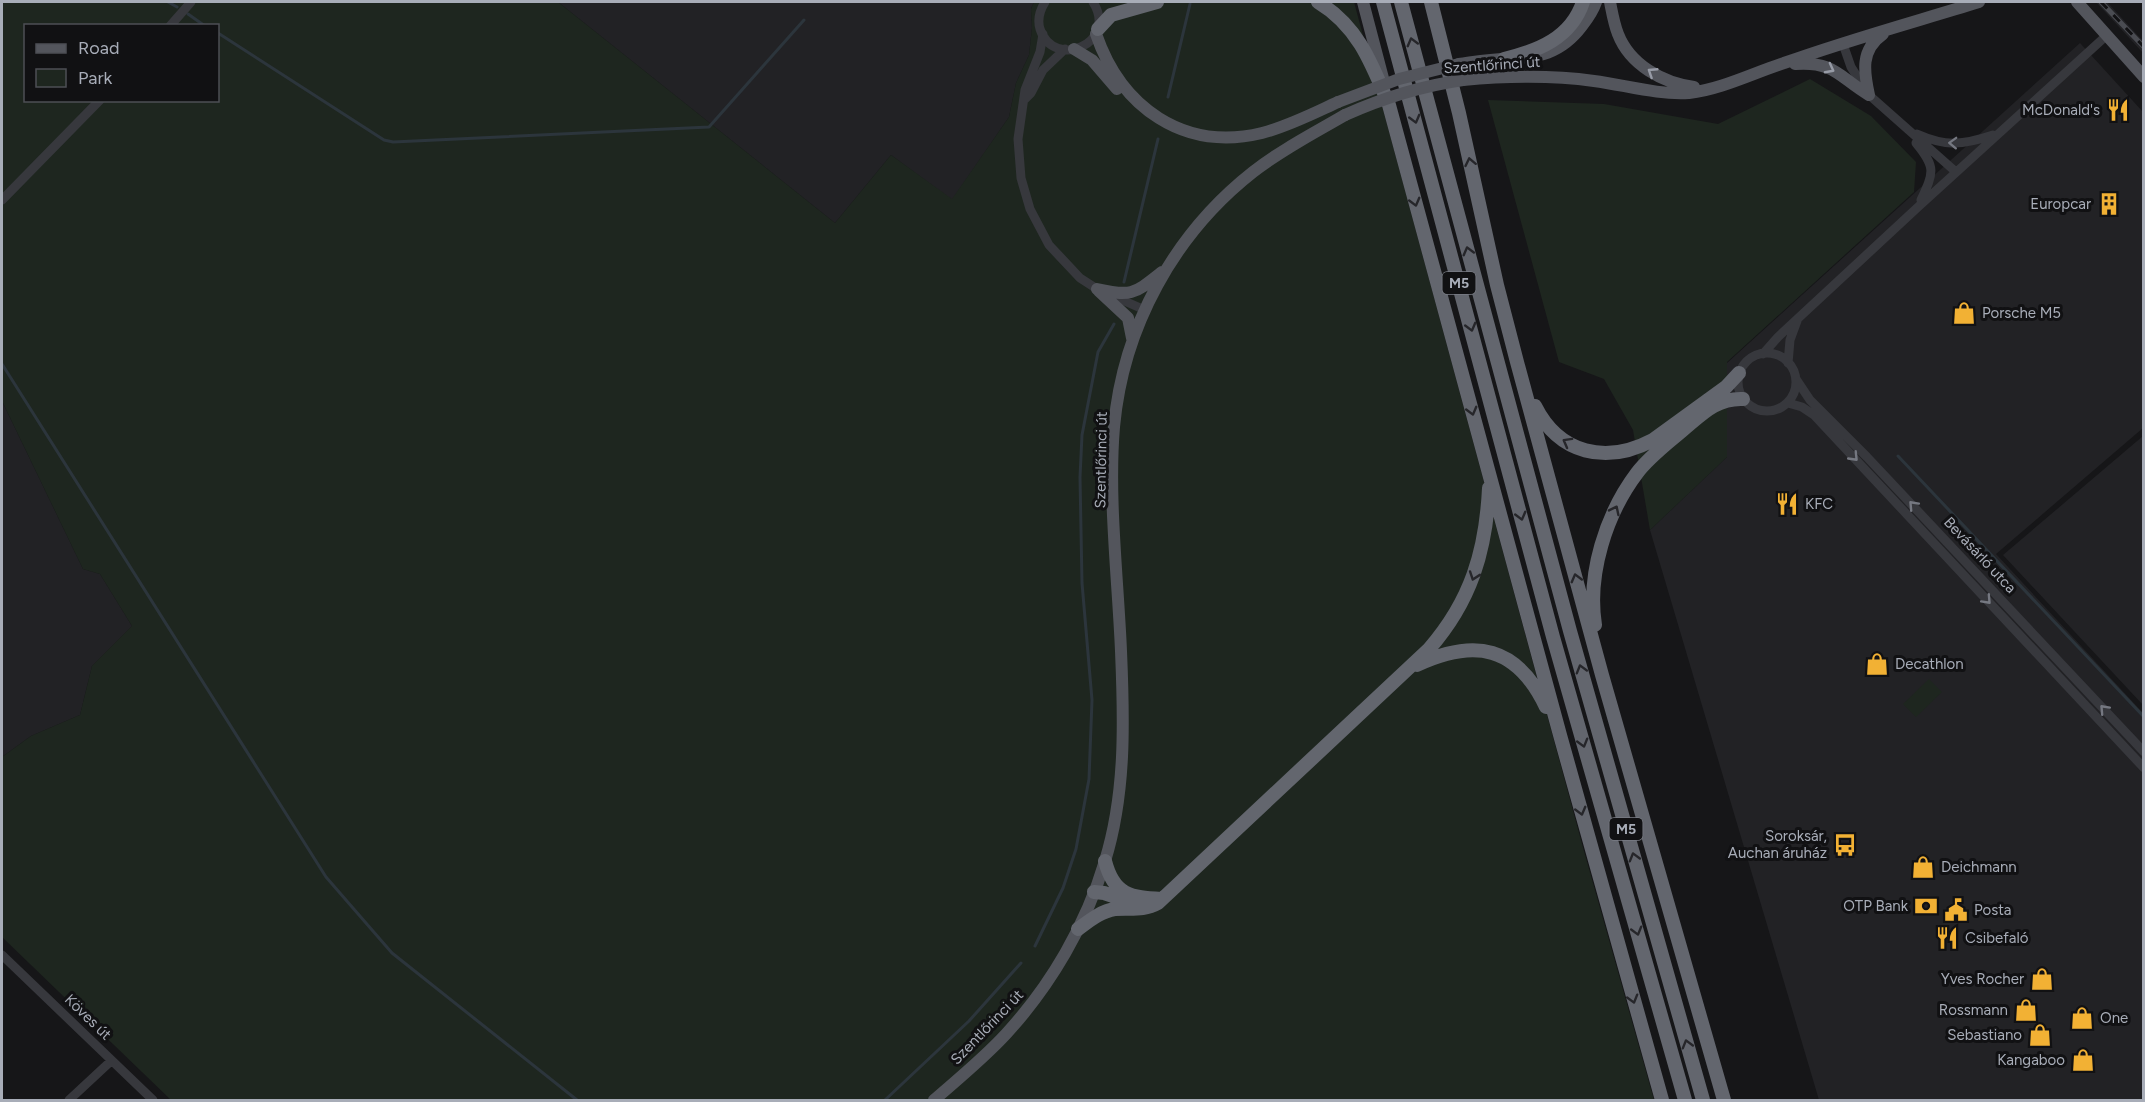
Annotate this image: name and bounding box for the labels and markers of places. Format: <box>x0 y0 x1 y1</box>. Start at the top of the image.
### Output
restaurant icon: McDonald's <box>2105 97 2131 123</box>
place label: McDonald's <box>2022 101 2100 119</box>
building icon: Europcar <box>2096 191 2122 217</box>
place label: Europcar <box>2030 195 2091 213</box>
shop icon: Porsche M5 <box>1951 300 1977 326</box>
place label: Porsche M5 <box>1982 304 2061 322</box>
restaurant icon: KFC <box>1774 491 1800 517</box>
place label: KFC <box>1805 495 1833 513</box>
shop icon: Decathlon <box>1864 651 1890 677</box>
place label: Decathlon <box>1895 655 1964 673</box>
place label: Soroksár, Auchan áruház <box>1728 827 1827 862</box>
bus stop icon: Soroksár, Auchan áruház <box>1832 832 1858 858</box>
shop icon: Deichmann <box>1910 854 1936 880</box>
place label: Deichmann <box>1941 858 2017 876</box>
bank icon: OTP Bank <box>1913 893 1939 919</box>
place label: OTP Bank <box>1843 897 1909 915</box>
public building icon: Posta <box>1943 897 1969 923</box>
place label: Posta <box>1974 901 2012 919</box>
restaurant icon: Csibefaló <box>1934 925 1960 951</box>
place label: Csibefaló <box>1965 929 2029 947</box>
shop icon: Yves Rocher <box>2029 966 2055 992</box>
place label: Yves Rocher <box>1941 970 2024 988</box>
shop icon: Rossmann <box>2013 997 2039 1023</box>
place label: Rossmann <box>1939 1001 2008 1019</box>
shop icon: One <box>2069 1005 2095 1031</box>
place label: One <box>2100 1009 2128 1027</box>
shop icon: Sebastiano <box>2027 1022 2053 1048</box>
place label: Sebastiano <box>1947 1026 2022 1044</box>
shop icon: Kangaboo <box>2070 1047 2096 1073</box>
place label: Kangaboo <box>1997 1051 2065 1069</box>

